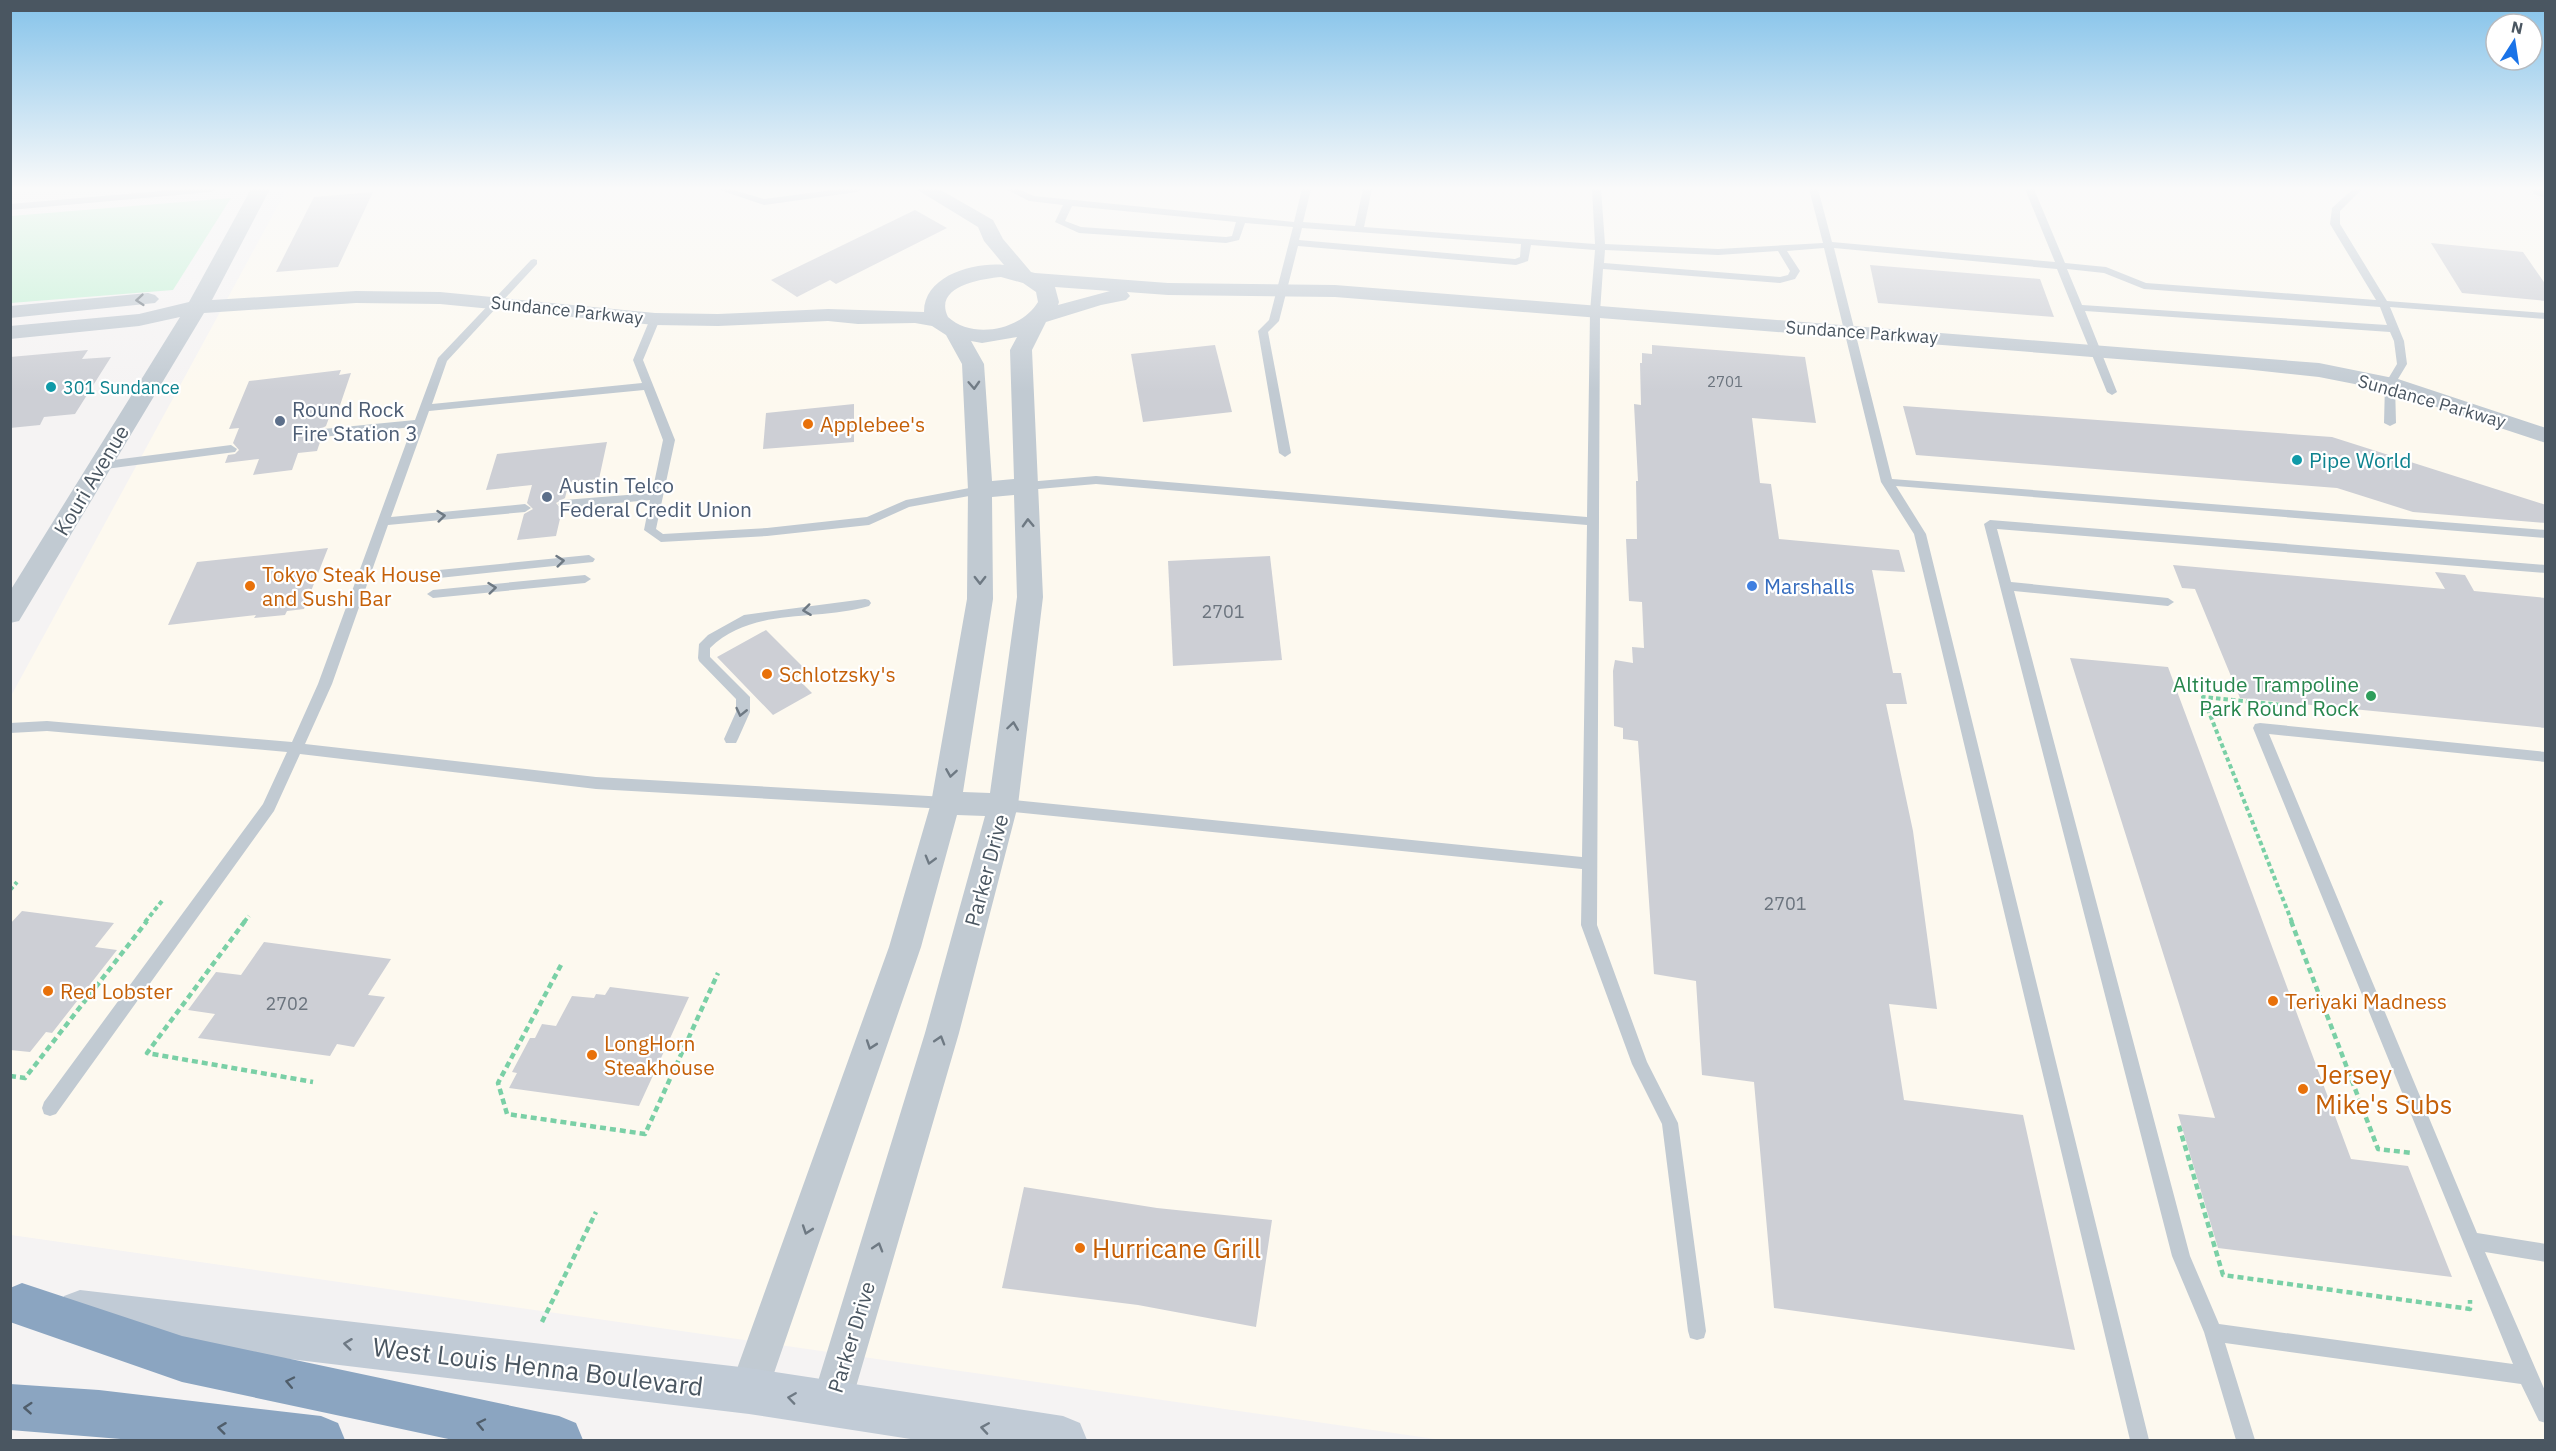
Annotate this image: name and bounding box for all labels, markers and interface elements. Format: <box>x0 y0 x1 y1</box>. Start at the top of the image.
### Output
north arrow <box>2484 12 2544 72</box>
text: N <box>2509 16 2525 38</box>
street label: Sundance Parkway <box>490 291 644 329</box>
one-way arrow <box>135 293 145 306</box>
street label: Sundance Parkway <box>1785 315 1939 349</box>
street label: Sundance Parkway <box>2355 369 2509 433</box>
house number: 2701 <box>1707 372 1743 391</box>
place label: 301 Sundance <box>63 376 180 399</box>
marker: 301 Sundance <box>44 380 58 394</box>
one-way arrow <box>968 381 981 390</box>
place label: Round Rock Fire Station 3 <box>292 395 418 447</box>
place label: Applebee's <box>820 410 925 438</box>
marker: Round Rock Fire Station 3 <box>273 414 287 428</box>
marker: Applebee's <box>801 417 815 431</box>
street label: Kouri Avenue <box>47 419 135 541</box>
place label: Pipe World <box>2309 446 2411 474</box>
marker: Pipe World <box>2290 453 2304 467</box>
place label: Austin Telco Federal Credit Union <box>559 471 752 523</box>
marker: Austin Telco Federal Credit Union <box>540 490 554 504</box>
one-way arrow <box>437 510 446 523</box>
one-way arrow <box>1022 519 1034 528</box>
one-way arrow <box>556 556 565 568</box>
place label: Tokyo Steak House and Sushi Bar <box>262 560 441 612</box>
place label: Marshalls <box>1764 572 1855 600</box>
one-way arrow <box>974 576 986 585</box>
marker: Tokyo Steak House and Sushi Bar <box>243 579 257 593</box>
marker: Marshalls <box>1745 579 1759 593</box>
one-way arrow <box>487 582 496 595</box>
house number: 2701 <box>1201 600 1245 623</box>
one-way arrow <box>802 603 811 616</box>
place label: Schlotzsky's <box>779 660 896 688</box>
marker: Schlotzsky's <box>760 667 774 681</box>
place label: Altitude Trampoline Park Round Rock <box>2173 670 2359 722</box>
marker: Altitude Trampoline Park Round Rock <box>2364 689 2378 703</box>
one-way arrow <box>735 707 748 717</box>
one-way arrow <box>1007 721 1019 730</box>
one-way arrow <box>945 768 958 778</box>
street label: Parker Drive <box>958 811 1014 929</box>
one-way arrow <box>925 854 937 864</box>
house number: 2701 <box>1763 892 1807 915</box>
place label: Red Lobster <box>60 977 173 1005</box>
marker: Red Lobster <box>41 984 55 998</box>
place label: Teriyaki Madness <box>2285 987 2447 1015</box>
house number: 2702 <box>265 992 309 1015</box>
marker: Teriyaki Madness <box>2266 994 2280 1008</box>
place label: LongHorn Steakhouse <box>604 1029 715 1081</box>
one-way arrow <box>933 1035 945 1046</box>
one-way arrow <box>866 1039 879 1050</box>
marker: LongHorn Steakhouse <box>585 1048 599 1062</box>
place label: Jersey Mike's Subs <box>2315 1057 2452 1121</box>
marker: Jersey Mike's Subs <box>2296 1082 2310 1096</box>
one-way arrow <box>802 1224 814 1234</box>
place label: Hurricane Grill <box>1092 1231 1261 1265</box>
marker: Hurricane Grill <box>1073 1241 1087 1255</box>
one-way arrow <box>871 1242 883 1253</box>
street label: Parker Drive <box>821 1278 881 1396</box>
street label: West Louis Henna Boulevard <box>371 1329 705 1403</box>
one-way arrow <box>344 1338 353 1351</box>
one-way arrow <box>286 1377 296 1390</box>
one-way arrow <box>787 1392 797 1404</box>
one-way arrow <box>23 1402 32 1415</box>
one-way arrow <box>476 1418 486 1431</box>
one-way arrow <box>217 1422 226 1434</box>
one-way arrow <box>980 1422 990 1435</box>

